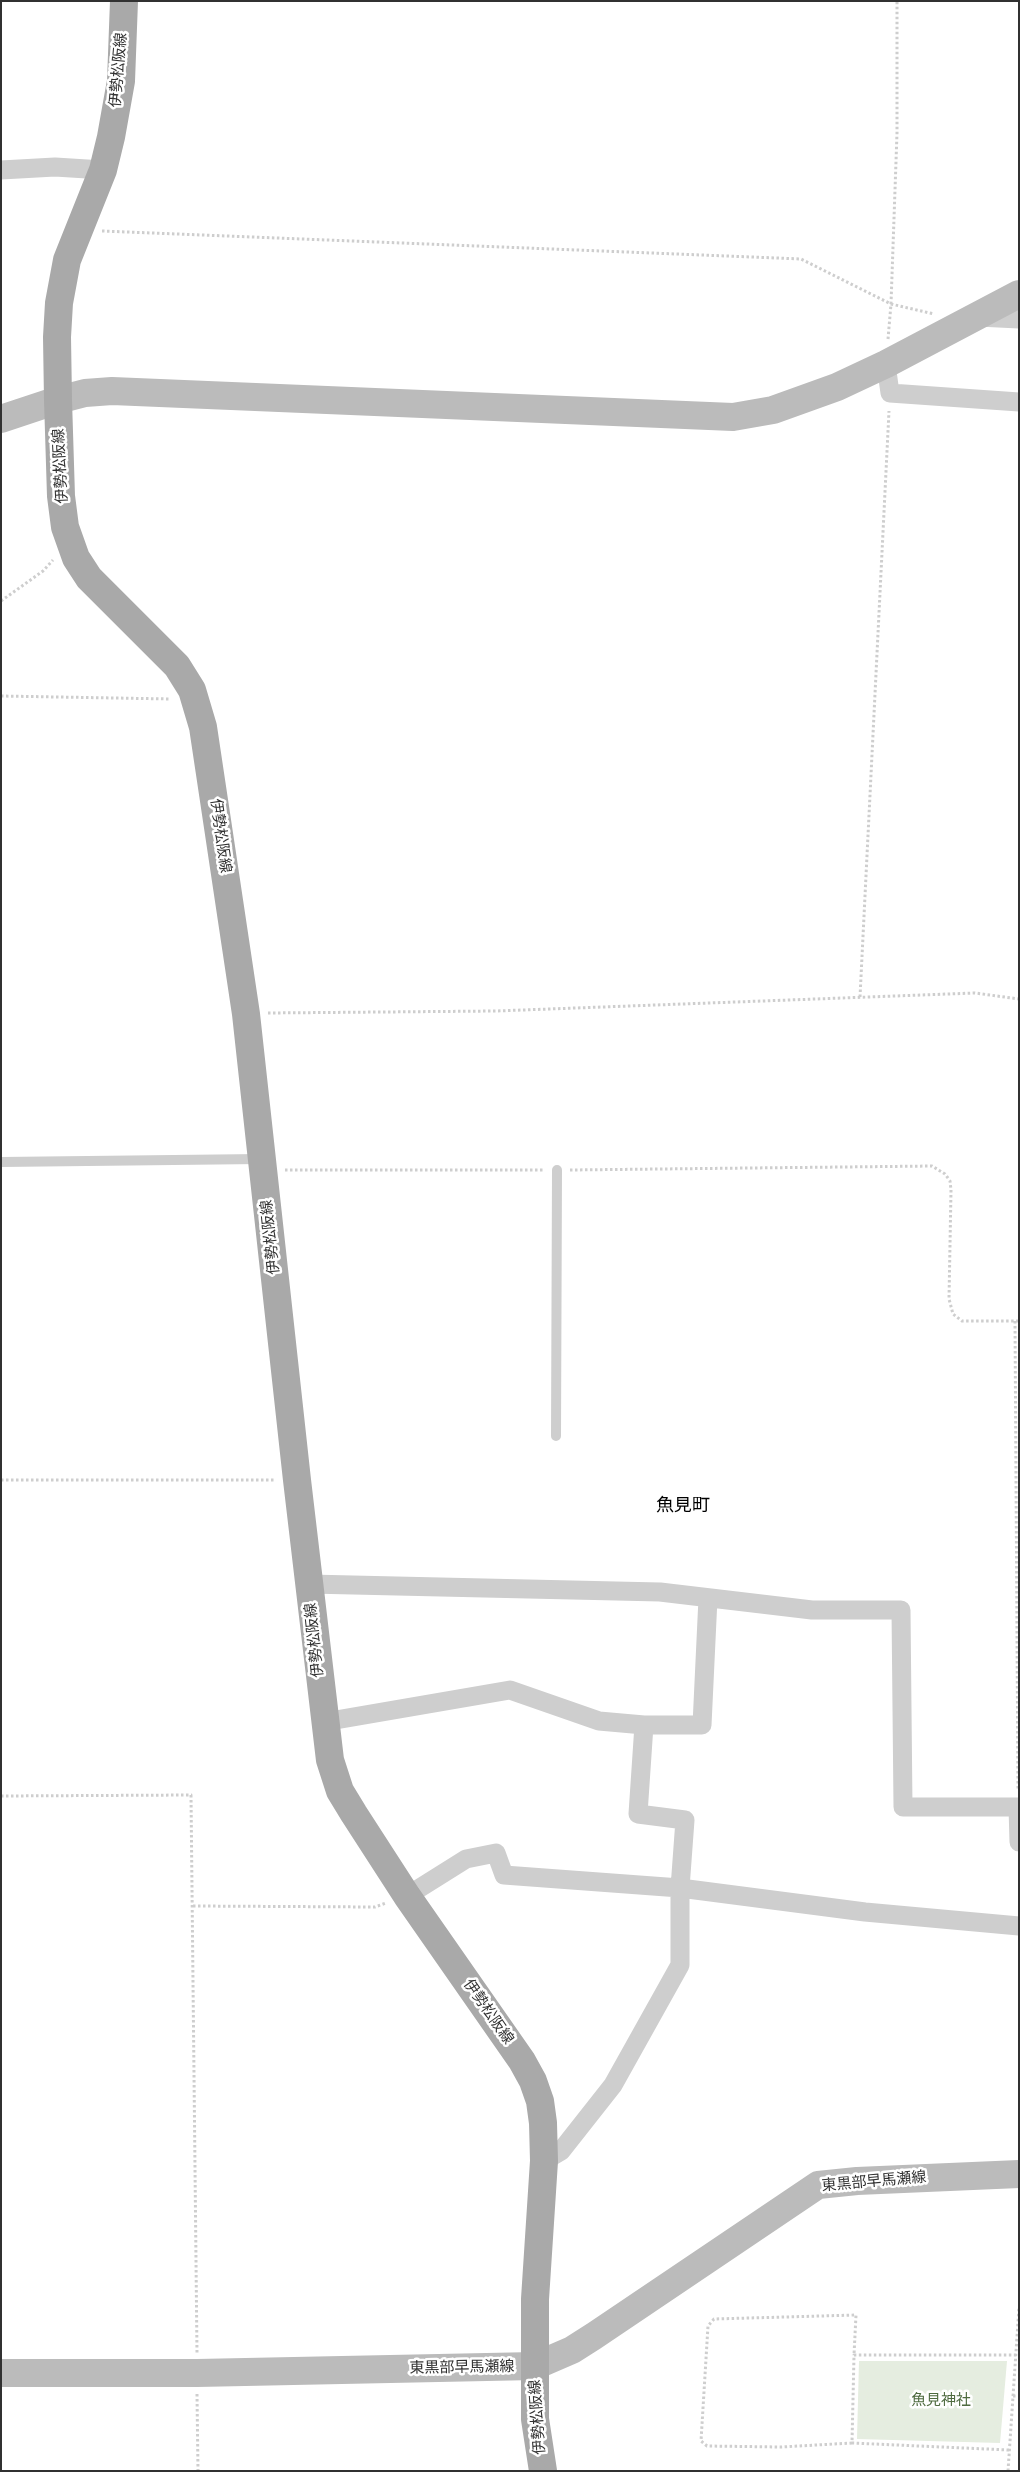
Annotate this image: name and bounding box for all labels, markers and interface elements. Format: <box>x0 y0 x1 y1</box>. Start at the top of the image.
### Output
street label: 伊勢松阪線 <box>107 32 131 108</box>
street label: 伊勢松阪線 <box>50 428 72 504</box>
street label: 伊勢松阪線 <box>206 798 234 874</box>
street label: 伊勢松阪線 <box>258 1199 284 1275</box>
district label: 魚見町 <box>656 1495 710 1517</box>
street label: 伊勢松阪線 <box>302 1602 328 1678</box>
street label: 伊勢松阪線 <box>459 1976 517 2048</box>
street label: 東黒部早馬瀬線 <box>821 2168 927 2196</box>
street label: 東黒部早馬瀬線 <box>409 2358 515 2378</box>
street label: 伊勢松阪線 <box>526 2379 550 2455</box>
park label: 魚見神社 <box>911 2392 971 2410</box>

